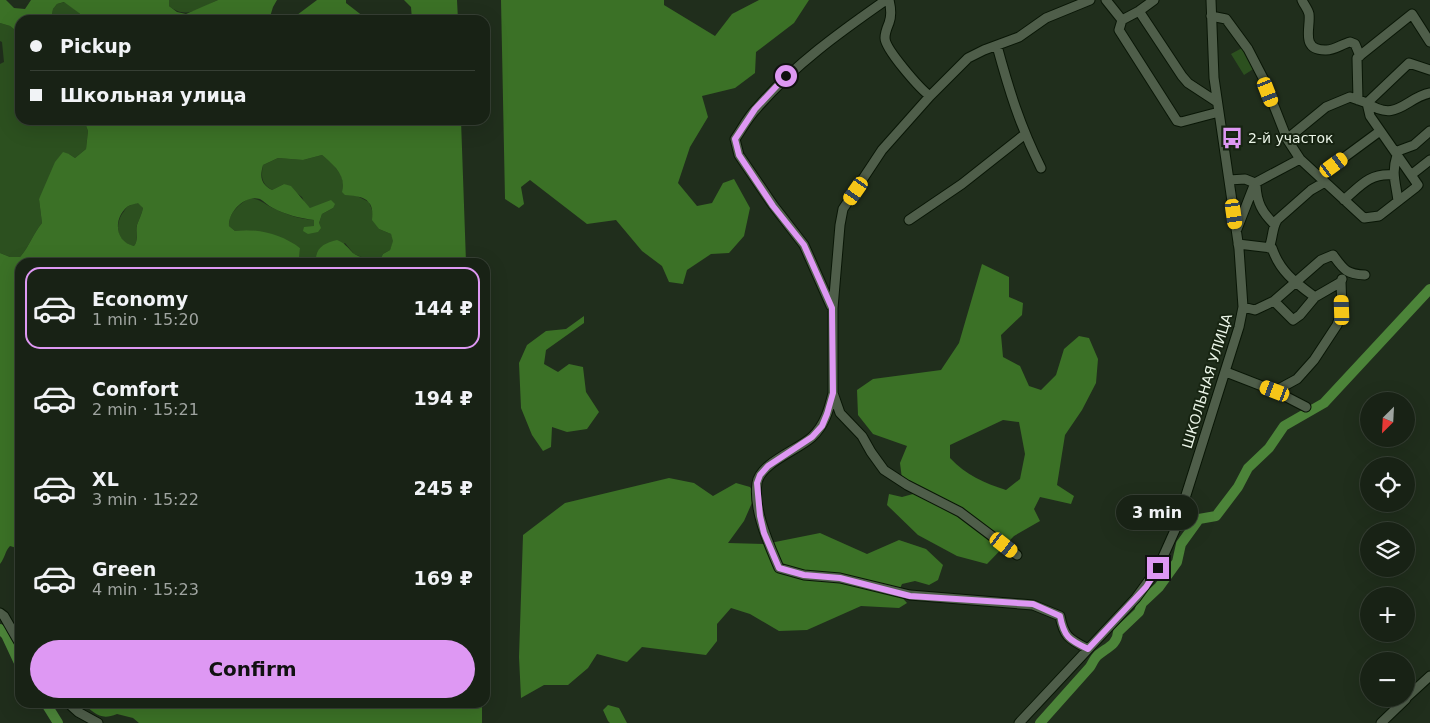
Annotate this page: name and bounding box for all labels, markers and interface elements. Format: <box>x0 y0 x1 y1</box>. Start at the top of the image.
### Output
text: Pickup <box>60 35 131 57</box>
route start <box>775 65 797 87</box>
car <box>1255 75 1280 109</box>
text: Школьная улица <box>60 84 247 106</box>
bus stop icon: 2-й участок <box>1219 125 1245 151</box>
place label: 2-й участок <box>1248 130 1334 146</box>
car <box>1317 150 1350 180</box>
car <box>841 174 870 208</box>
car <box>1224 198 1243 230</box>
icon: car <box>32 286 77 331</box>
text: Economy <box>92 288 188 310</box>
car <box>1333 295 1350 325</box>
text: 144 ₽ <box>414 297 473 319</box>
text: 1 min · 15:20 <box>92 310 199 329</box>
street label: ШКОЛЬНАЯ УЛИЦА <box>1179 311 1235 450</box>
icon: car <box>32 376 77 421</box>
text: Comfort <box>92 378 179 400</box>
car <box>1258 379 1291 403</box>
text: 194 ₽ <box>414 387 473 409</box>
north arrow <box>1360 392 1415 448</box>
map controls <box>1360 392 1415 707</box>
text: 2 min · 15:21 <box>92 400 199 419</box>
button: locate <box>1360 457 1415 512</box>
icon: car <box>32 466 77 511</box>
text: XL <box>92 468 119 490</box>
text: 245 ₽ <box>414 477 473 499</box>
text: 3 min · 15:22 <box>92 490 199 509</box>
callout: 3 min <box>1117 496 1199 530</box>
text: 3 min <box>1132 503 1182 522</box>
button: layers <box>1360 522 1415 577</box>
car <box>987 530 1020 560</box>
icon: car <box>32 556 77 601</box>
route end <box>1147 557 1169 579</box>
text: Green <box>92 558 156 580</box>
text: 169 ₽ <box>414 567 473 589</box>
text: 4 min · 15:23 <box>92 580 199 599</box>
button: + <box>1360 587 1415 642</box>
button: Confirm <box>30 640 475 698</box>
button: − <box>1360 652 1415 707</box>

